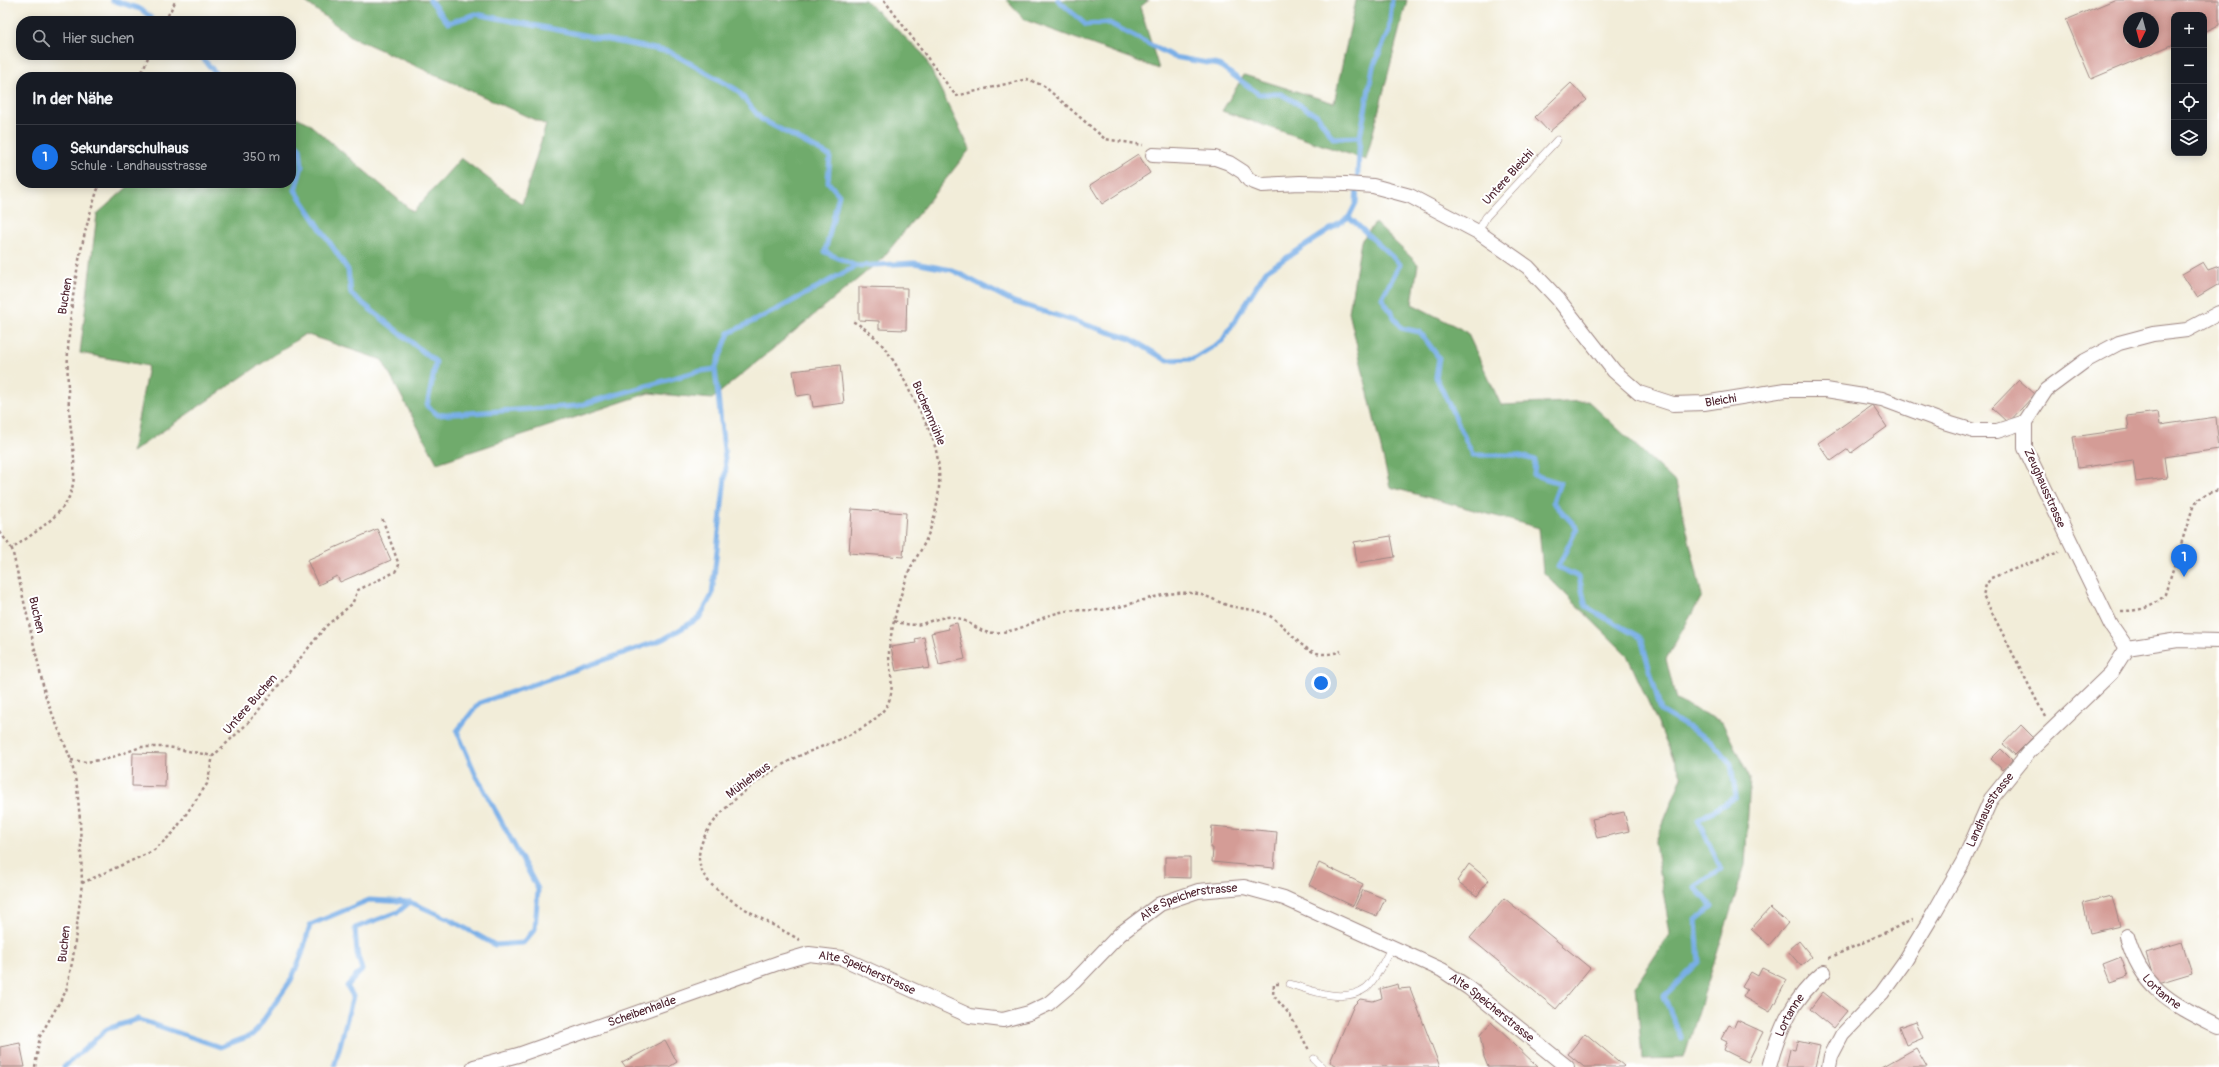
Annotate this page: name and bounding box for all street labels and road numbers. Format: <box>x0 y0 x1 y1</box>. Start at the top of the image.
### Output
street label: Untere Bleichi <box>1480 146 1537 208</box>
street label: Buchen <box>55 276 76 316</box>
street label: Buchenmühle <box>908 379 949 448</box>
street label: Bleichi <box>1704 391 1738 411</box>
street label: Zeughausstrasse <box>2020 446 2069 530</box>
street label: Buchen <box>25 595 48 635</box>
street label: Untere Buchen <box>220 671 281 738</box>
street label: Mühlehaus <box>723 758 774 802</box>
street label: Landhausstrasse <box>1964 770 2017 850</box>
street label: Alte Speicherstrasse <box>1137 881 1238 925</box>
street label: Buchen <box>55 925 74 963</box>
street label: Alte Speicherstrasse <box>818 948 918 998</box>
street label: Alte Speicherstrasse <box>1446 970 1537 1046</box>
street label: Lortanne <box>2139 971 2184 1013</box>
street label: Lortanne <box>1772 991 1808 1039</box>
street label: Scheibenhalde <box>606 993 678 1031</box>

